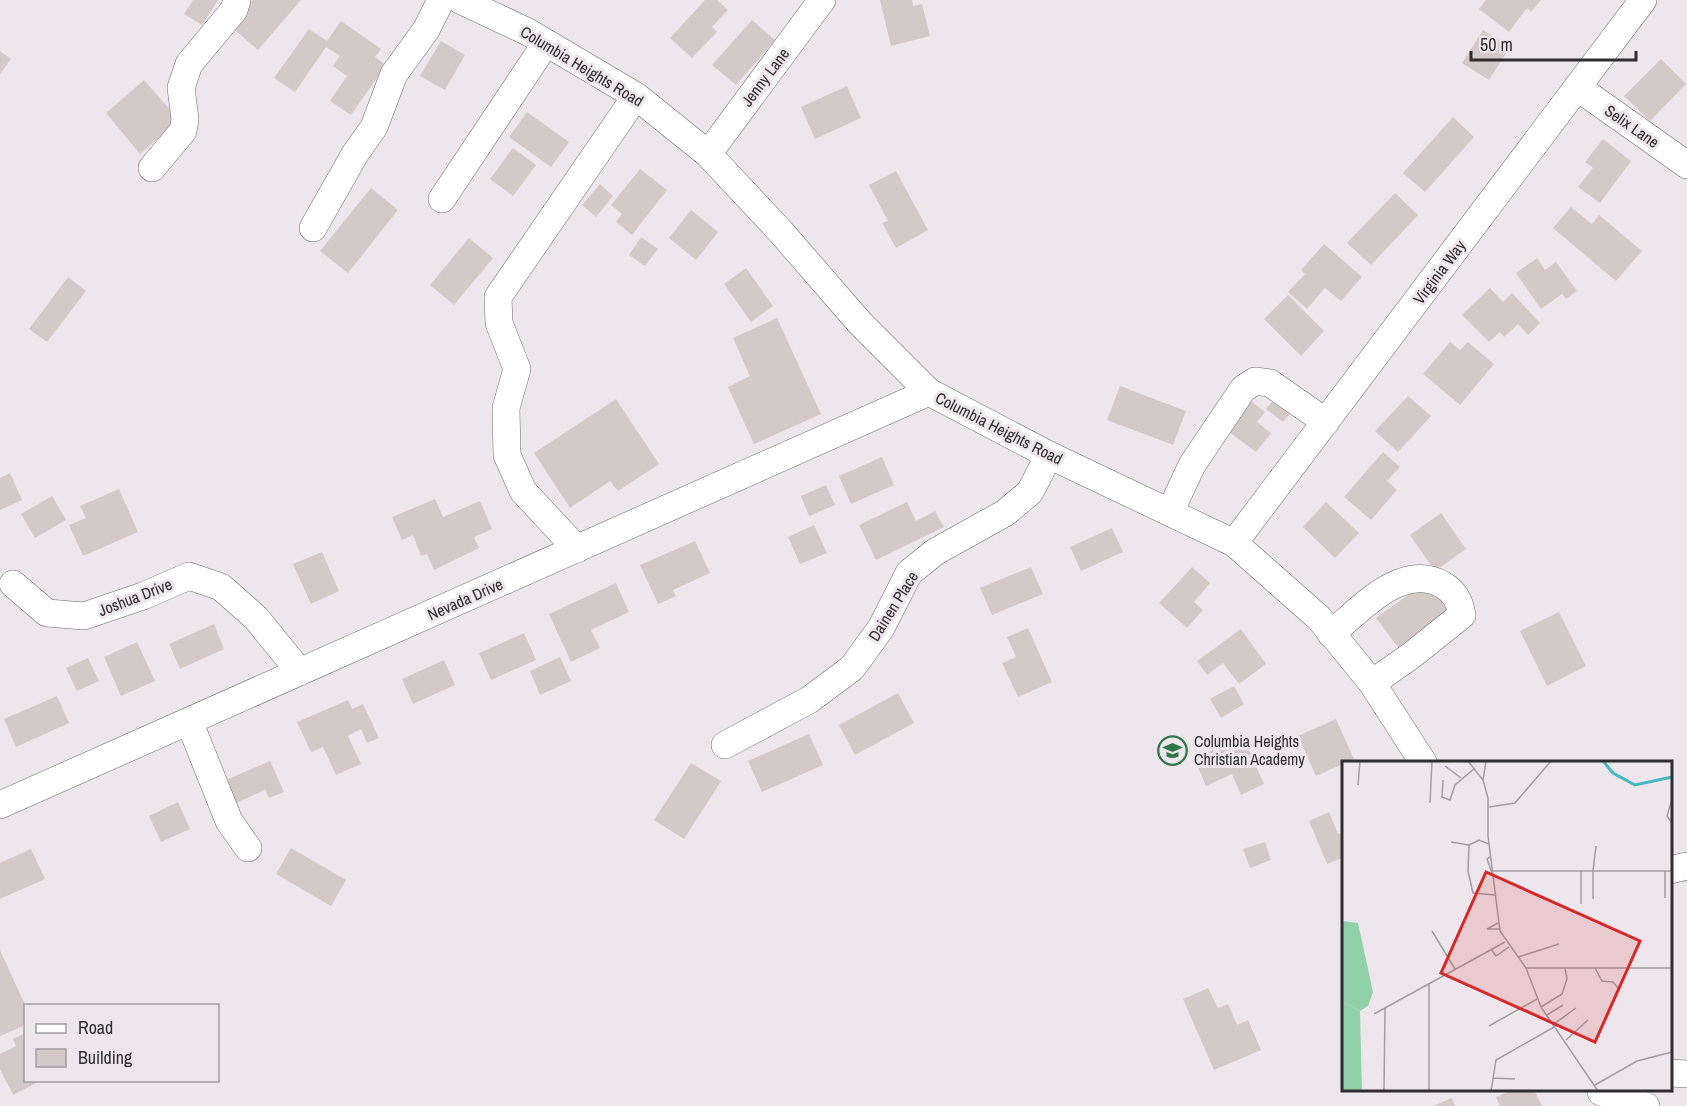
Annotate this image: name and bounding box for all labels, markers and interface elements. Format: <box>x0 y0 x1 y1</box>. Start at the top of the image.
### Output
street label: Columbia Heights Road <box>516 21 648 111</box>
scale bar <box>1471 24 1636 62</box>
text: 50 m <box>1480 32 1513 57</box>
street label: Jenny Lane <box>736 43 794 111</box>
street label: Selix Lane <box>1600 99 1664 153</box>
street label: Virginia Way <box>1408 235 1471 309</box>
street label: Columbia Heights Road <box>932 386 1066 470</box>
street label: Dainen Place <box>863 567 923 645</box>
street label: Joshua Drive <box>95 573 175 621</box>
street label: Nevada Drive <box>424 573 506 625</box>
place label: Columbia Heights Christian Academy <box>1194 730 1305 770</box>
school or university icon: Columbia Heights Christian Academy <box>1157 734 1189 766</box>
inset map <box>1342 761 1672 1091</box>
legend <box>24 1004 219 1082</box>
text: Road <box>78 1015 113 1040</box>
text: Building <box>78 1045 133 1070</box>

